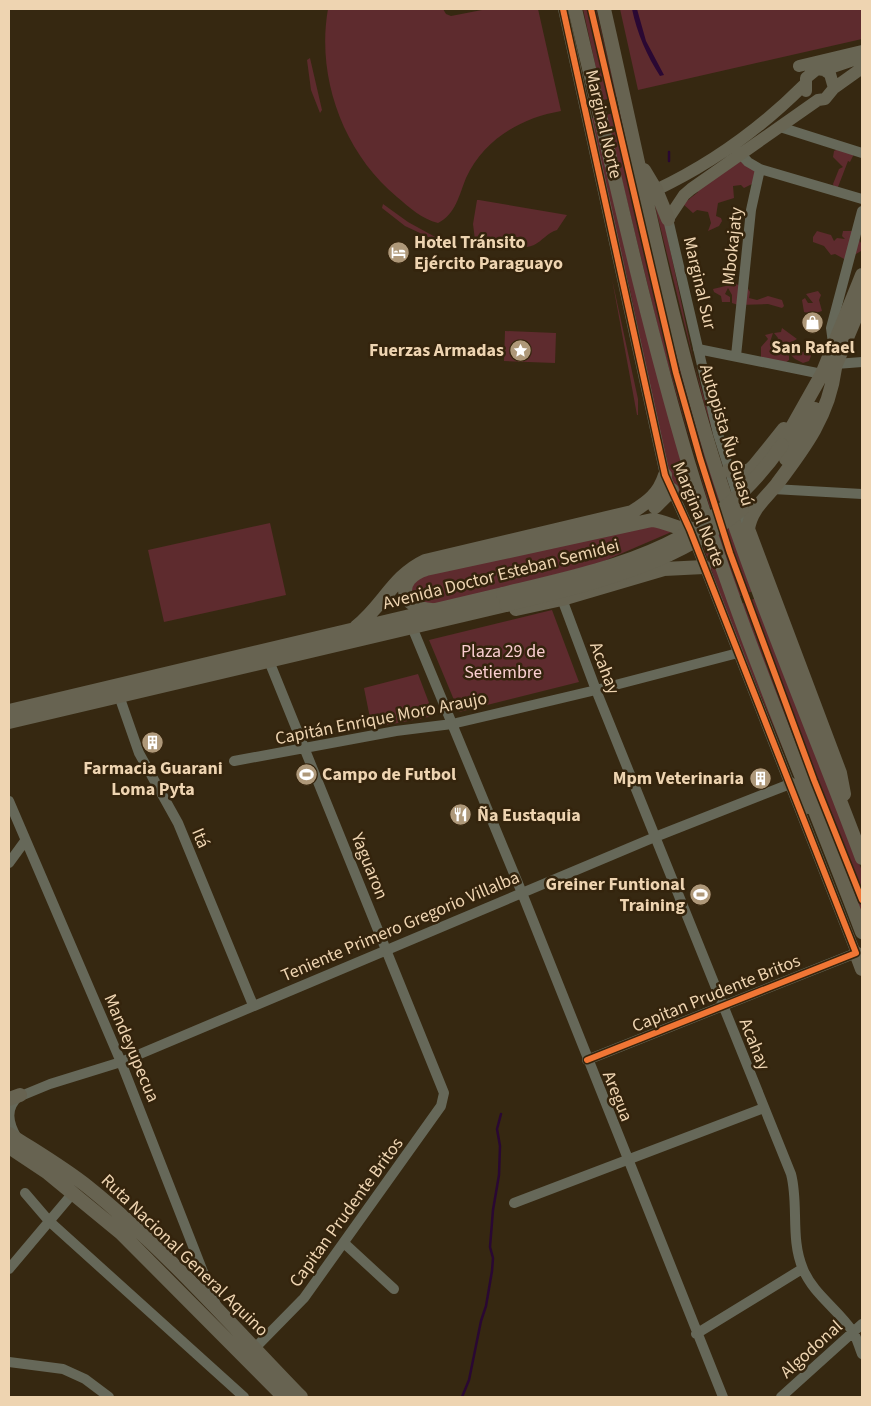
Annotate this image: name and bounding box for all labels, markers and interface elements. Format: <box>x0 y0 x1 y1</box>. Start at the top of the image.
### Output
street label: Marginal Norte <box>579 67 628 181</box>
street label: Mbokajaty <box>716 205 749 286</box>
place label: Hotel Tránsito Ejército Paraguayo <box>414 230 563 276</box>
street label: Marginal Sur <box>677 234 722 333</box>
hotel icon: Hotel Tránsito Ejército Paraguayo <box>386 240 410 264</box>
shop icon: San Rafael <box>801 310 825 334</box>
place label: San Rafael <box>771 335 855 360</box>
place label: Fuerzas Armadas <box>369 338 504 363</box>
place icon: Fuerzas Armadas <box>508 338 532 362</box>
street label: Autopista Ñu Guasú <box>693 361 760 509</box>
street label: Marginal Norte <box>666 458 731 571</box>
street label: Avenida Doctor Esteban Semidei <box>380 533 622 616</box>
street label: Acahay <box>583 638 626 698</box>
park label: Plaza 29 de Setiembre <box>461 639 545 685</box>
street label: Capitán Enrique Moro Araujo <box>273 686 489 751</box>
building icon: Farmacia Guarani Loma Pyta <box>141 731 165 755</box>
place label: Farmacia Guarani Loma Pyta <box>83 756 223 802</box>
sports icon: Campo de Futbol <box>294 762 318 786</box>
place label: Campo de Futbol <box>322 762 456 787</box>
place label: Mpm Veterinaria <box>613 766 744 791</box>
building icon: Mpm Veterinaria <box>748 766 772 790</box>
restaurant icon: Ña Eustaquia <box>449 803 473 827</box>
place label: Ña Eustaquia <box>477 803 581 828</box>
street label: Itá <box>185 824 216 852</box>
street label: Yaguaron <box>344 828 394 903</box>
street label: Teniente Primero Gregorio Villalba <box>277 865 523 988</box>
place label: Greiner Funtional Training <box>545 872 685 918</box>
sports icon: Greiner Funtional Training <box>689 882 713 906</box>
street label: Capitan Prudente Britos <box>628 948 804 1039</box>
street label: Mandeyupecua <box>98 990 166 1106</box>
street label: Acahay <box>733 1014 776 1075</box>
street label: Aregua <box>596 1067 639 1125</box>
street label: Capitan Prudente Britos <box>283 1132 409 1292</box>
street label: Ruta Nacional General Aquino <box>95 1169 274 1342</box>
street label: Algodonal <box>775 1315 848 1384</box>

